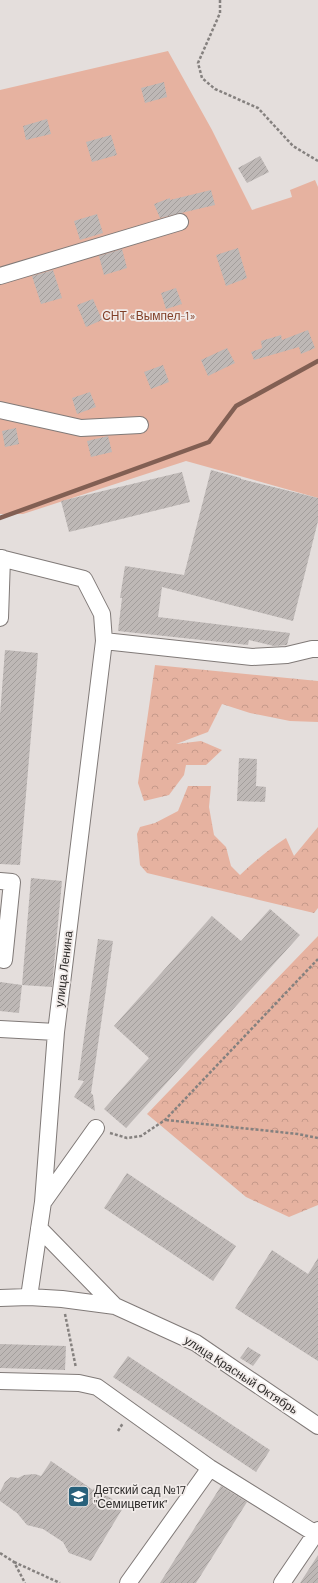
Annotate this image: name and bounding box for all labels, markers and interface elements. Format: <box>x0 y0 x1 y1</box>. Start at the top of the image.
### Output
park label: СНТ «Вымпел-1» <box>102 308 196 322</box>
street label: улица Ленина <box>51 930 76 1008</box>
street label: улица Красный Октябрь <box>182 1332 301 1417</box>
place label: Детский сад №17 "Семицветик" <box>94 1482 186 1511</box>
school or university icon: Детский сад №17 "Семицветик" <box>65 1484 91 1510</box>

